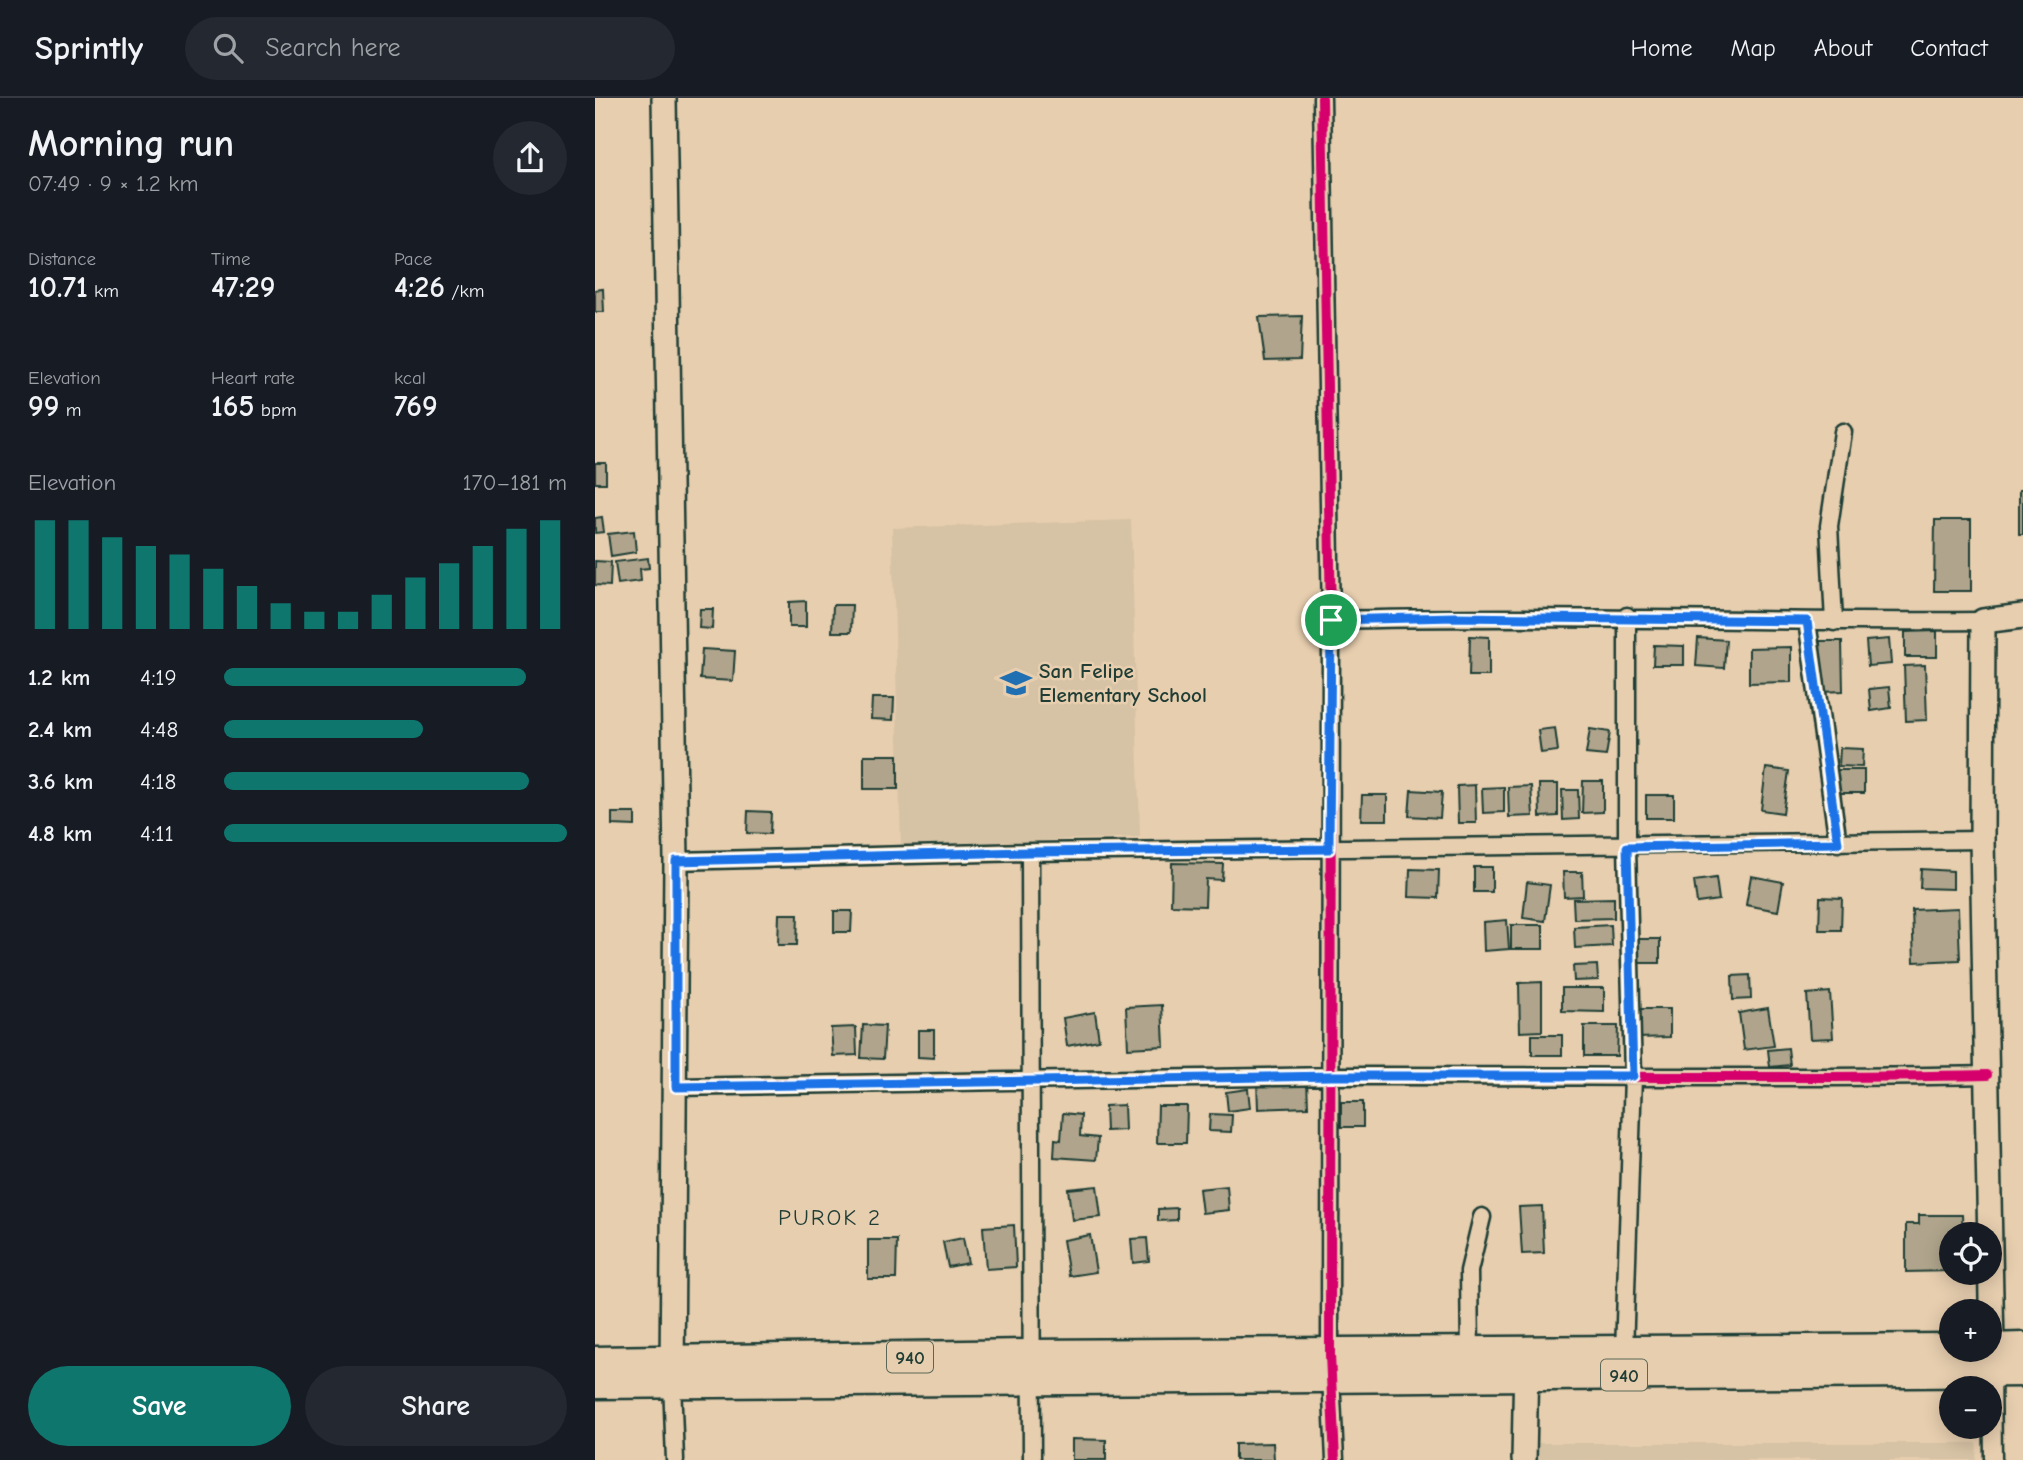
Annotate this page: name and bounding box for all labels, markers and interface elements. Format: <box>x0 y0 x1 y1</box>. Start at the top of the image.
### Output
search box <box>185 17 675 80</box>
text: Sprintly <box>35 29 143 67</box>
icon: search <box>209 29 247 67</box>
text: Search here <box>265 33 401 63</box>
text: Home <box>1631 34 1692 62</box>
text: Map <box>1730 34 1776 62</box>
text: About <box>1814 34 1872 62</box>
text: Contact <box>1910 34 1988 62</box>
button: share <box>493 121 567 195</box>
text: Morning run <box>28 122 234 166</box>
text: 07:49 · 9 × 1.2 km <box>28 170 199 197</box>
text: Distance <box>28 248 96 270</box>
text: Time <box>211 248 250 270</box>
text: Pace <box>394 248 432 270</box>
text: 10.71 <box>28 270 88 305</box>
text: 47:29 <box>211 270 275 305</box>
text: 4:26 <box>394 270 445 305</box>
text: km <box>88 280 119 302</box>
text: /km <box>445 280 484 302</box>
text: Elevation <box>28 367 101 389</box>
text: Heart rate <box>211 367 295 389</box>
text: kcal <box>394 367 426 389</box>
text: 99 <box>28 389 59 424</box>
text: 165 <box>211 389 254 424</box>
text: 769 <box>394 389 438 424</box>
text: m <box>59 399 81 421</box>
text: bpm <box>254 399 297 421</box>
text: Elevation <box>28 469 116 496</box>
text: 170–181 m <box>462 469 567 496</box>
pin <box>1301 590 1361 650</box>
icon: arrive <box>1312 601 1350 639</box>
place label: San Felipe Elementary School <box>1039 659 1207 707</box>
text: 1.2 km <box>28 664 90 691</box>
text: 4:19 <box>140 664 177 691</box>
school or university icon: San Felipe Elementary School <box>999 666 1033 700</box>
text: 2.4 km <box>28 716 92 743</box>
text: 4:48 <box>140 716 178 743</box>
text: 3.6 km <box>28 768 93 795</box>
text: 4:18 <box>140 768 176 795</box>
text: 4.8 km <box>28 820 92 847</box>
text: 4:11 <box>140 820 174 847</box>
district label: PUROK 2 <box>778 1204 882 1231</box>
map controls <box>1939 1222 2002 1439</box>
button: locate <box>1939 1222 2002 1285</box>
button: + <box>1939 1299 2002 1362</box>
road number: 940 <box>887 1342 933 1372</box>
road number: 940 <box>1601 1359 1647 1390</box>
button: Save <box>28 1366 291 1446</box>
button: Share <box>305 1366 567 1446</box>
button: − <box>1939 1376 2002 1439</box>

